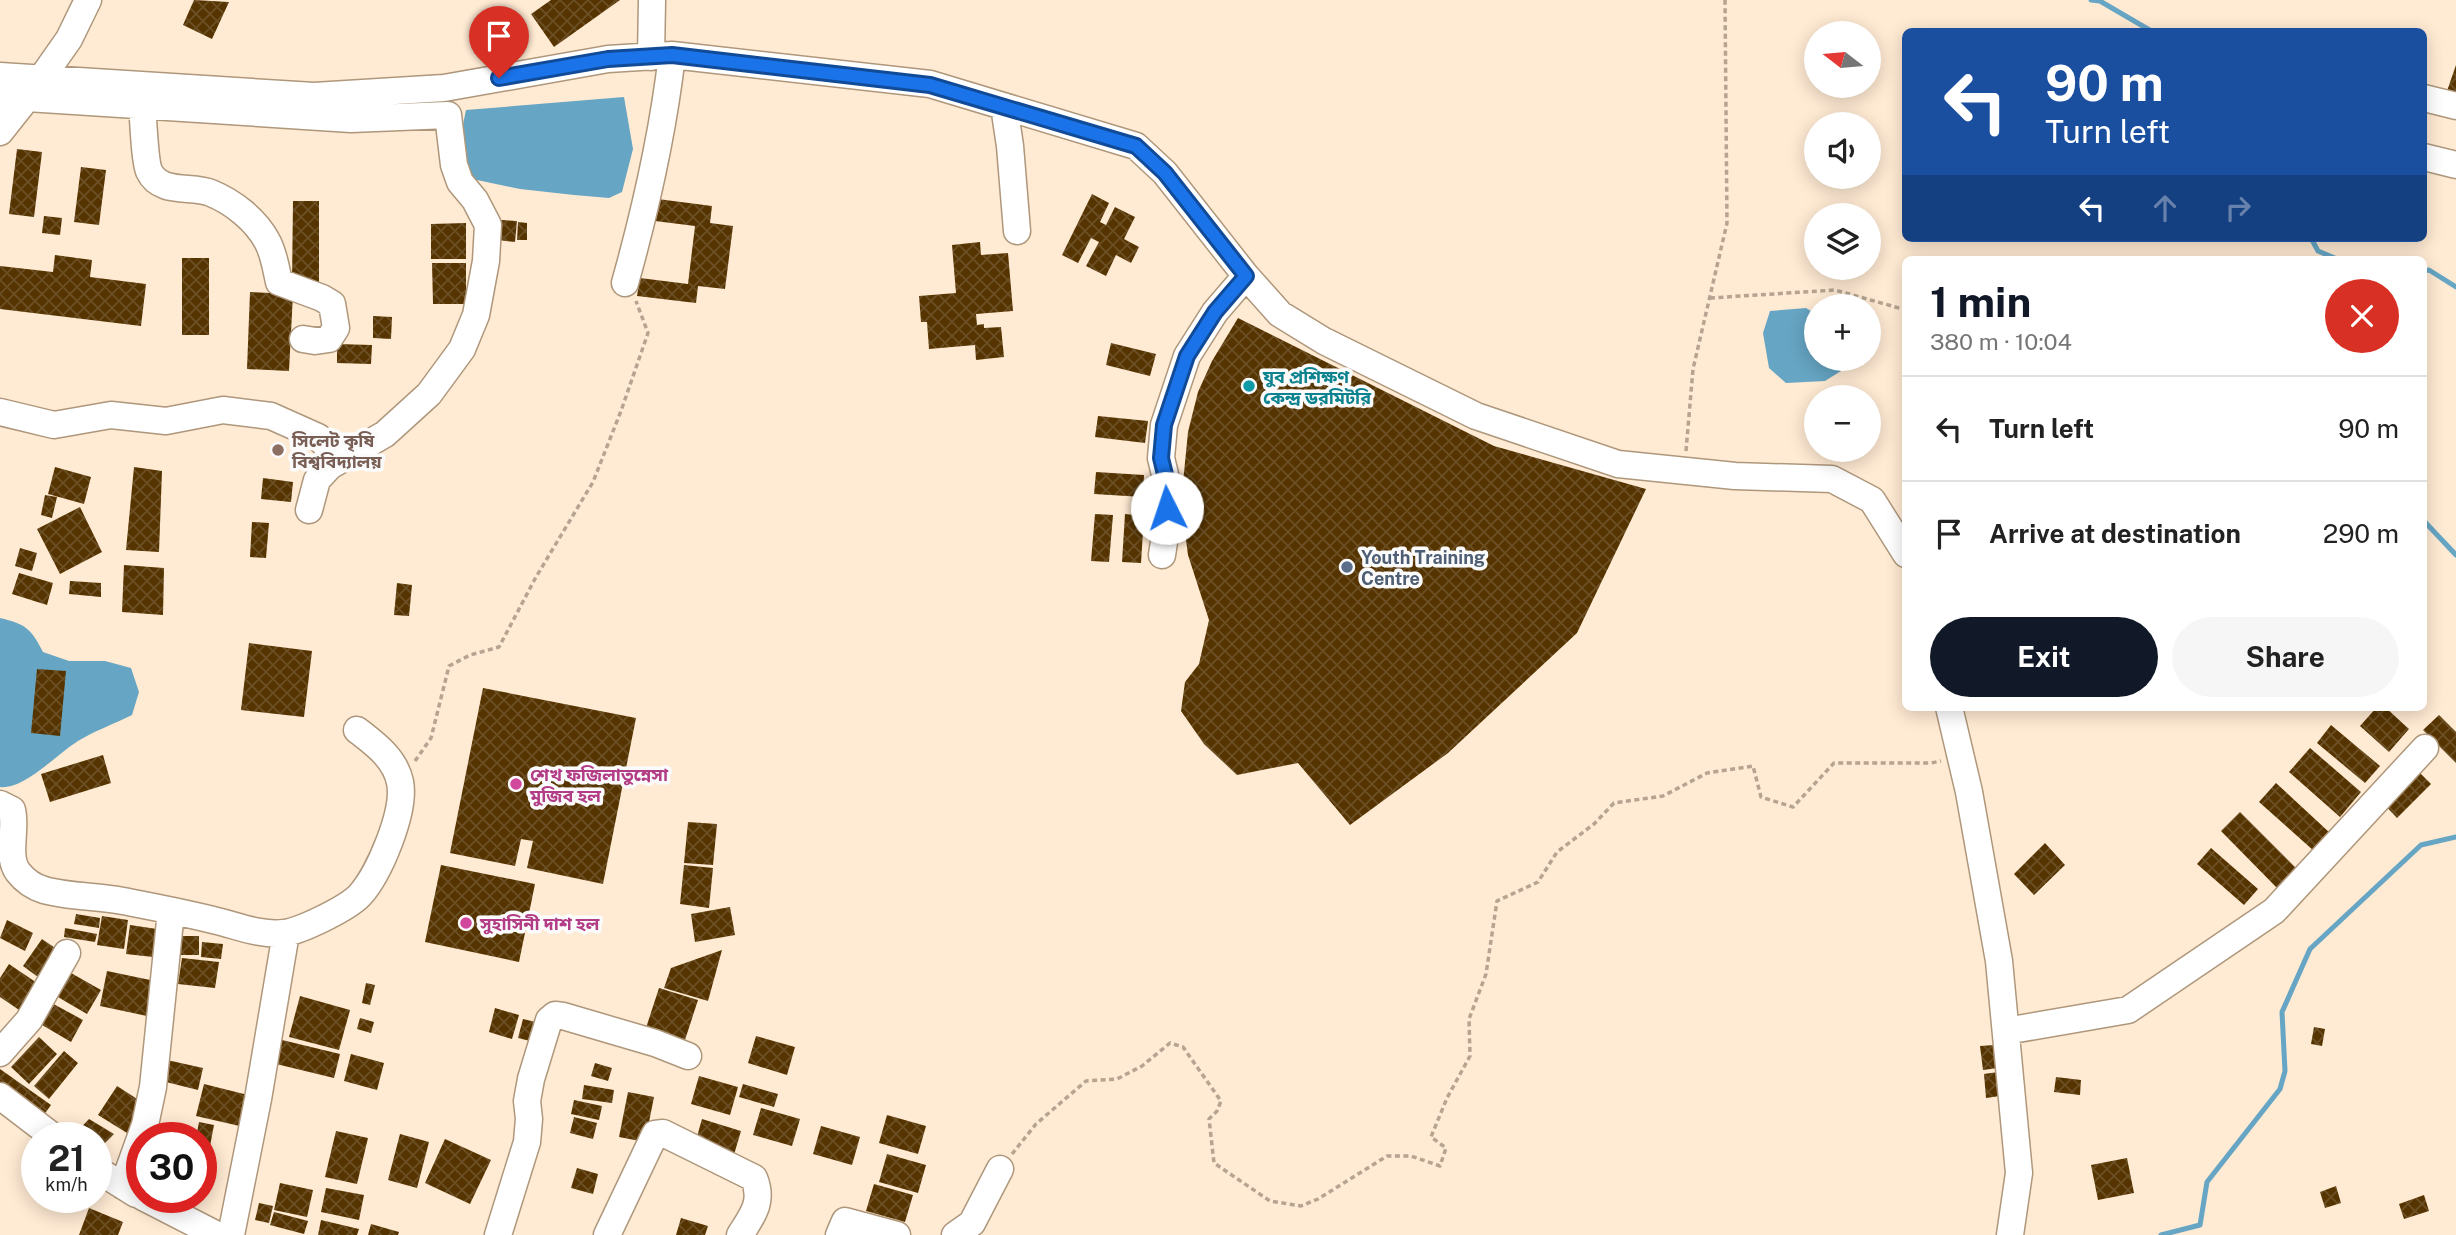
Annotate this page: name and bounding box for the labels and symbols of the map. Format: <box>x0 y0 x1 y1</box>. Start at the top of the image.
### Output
pin <box>469 6 529 78</box>
north arrow <box>1804 21 1881 98</box>
place label: যুব প্রশিক্ষণ কেন্দ্র ডরমিটরি <box>1262 366 1372 408</box>
marker: যুব প্রশিক্ষণ কেন্দ্র ডরমিটরি <box>1241 378 1257 394</box>
place label: সিলেট কৃষি বিশ্ববিদ্যালয় <box>291 430 382 472</box>
marker: সিলেট কৃষি বিশ্ববিদ্যালয় <box>270 442 286 458</box>
position arrow <box>1130 471 1204 545</box>
place label: Youth Training Centre <box>1361 547 1485 589</box>
marker: Youth Training Centre <box>1339 559 1355 575</box>
place label: শেখ ফজিলাতুন্নেসা মুজিব হল <box>529 764 669 807</box>
marker: শেখ ফজিলাতুন্নেসা মুজিব হল <box>508 776 524 792</box>
place label: সুহাসিনী দাশ হল <box>479 913 600 935</box>
marker: সুহাসিনী দাশ হল <box>458 915 474 931</box>
speed limit sign: 30 <box>126 1122 217 1213</box>

